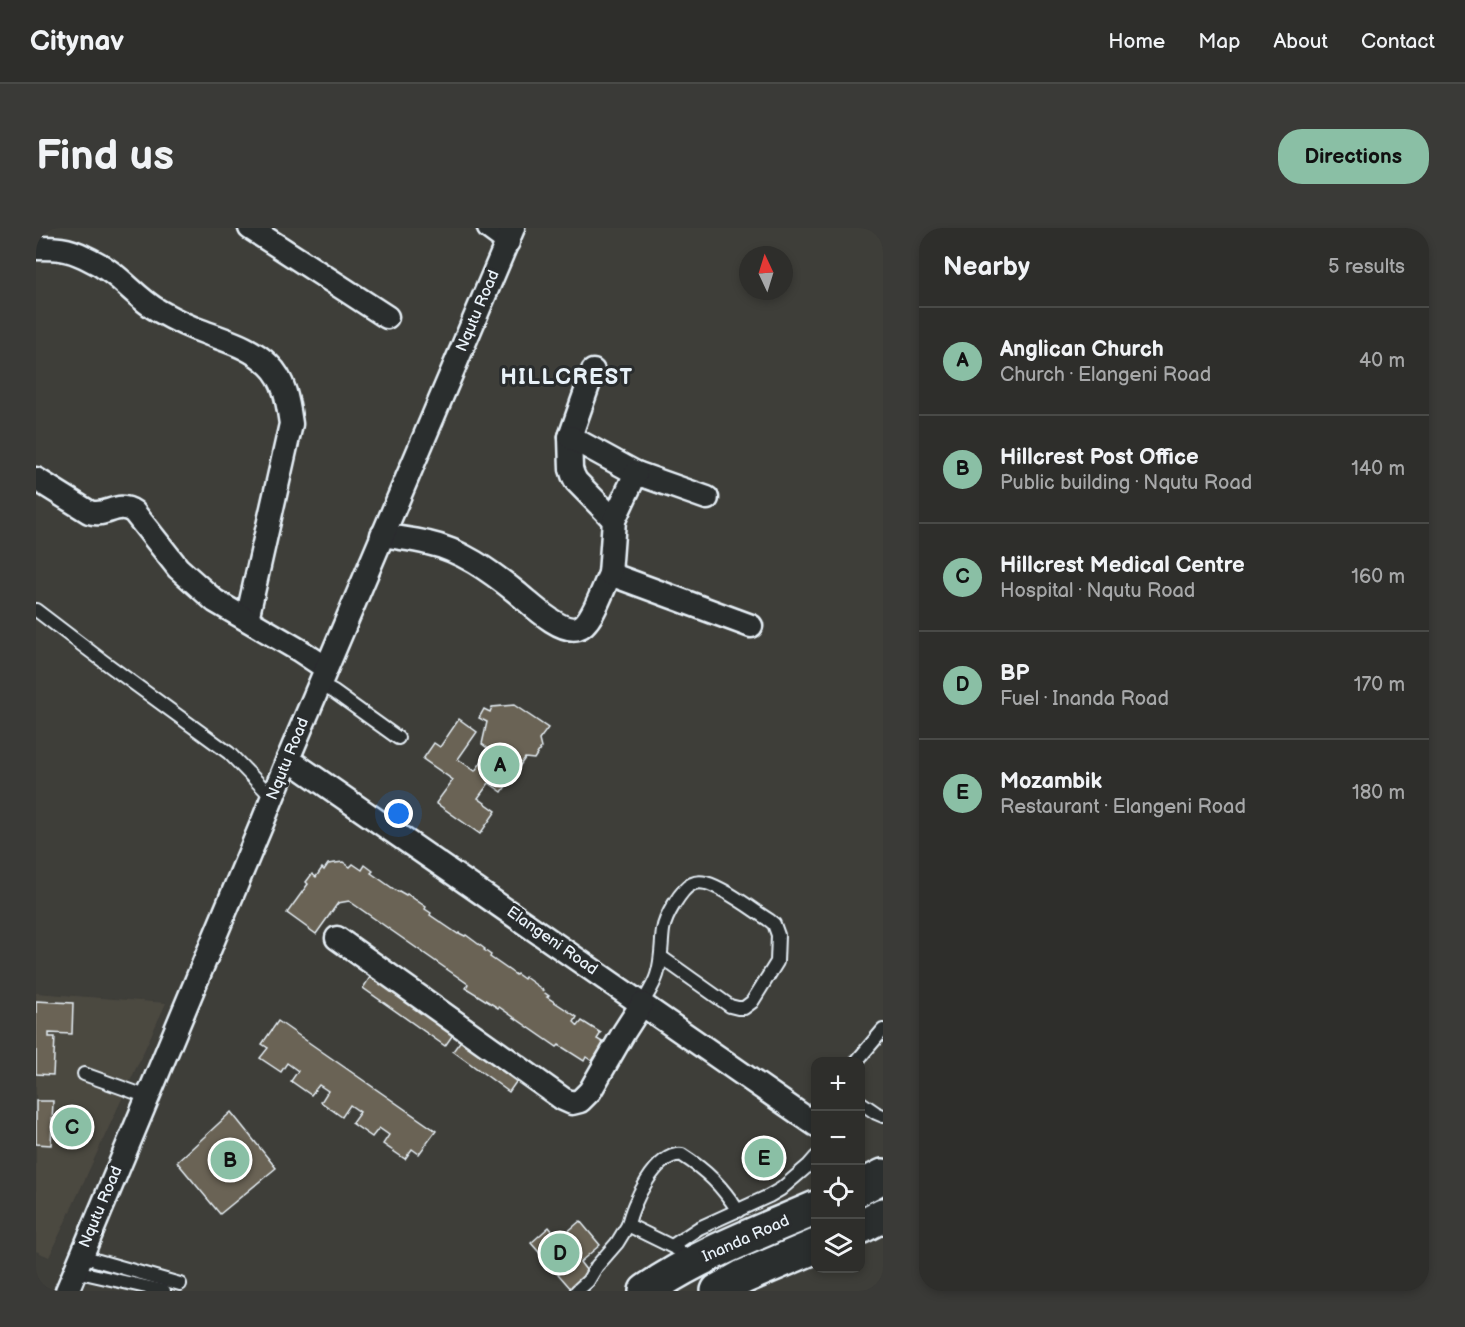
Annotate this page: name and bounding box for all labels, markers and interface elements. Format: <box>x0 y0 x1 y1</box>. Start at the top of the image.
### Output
text: Citynav <box>30 25 124 58</box>
text: Home <box>1108 29 1165 54</box>
text: Map <box>1198 29 1240 54</box>
text: About <box>1273 29 1328 54</box>
text: Contact <box>1361 29 1435 54</box>
button: Directions <box>1278 129 1429 184</box>
text: Find us <box>36 131 174 182</box>
north arrow <box>739 246 793 300</box>
text: Nearby <box>943 252 1030 283</box>
text: 5 results <box>1328 255 1405 279</box>
street label: Nqutu Road <box>452 267 504 355</box>
text: Anglican Church <box>1000 336 1164 363</box>
text: A <box>956 349 969 373</box>
text: 40 m <box>1359 349 1405 373</box>
text: Church · Elangeni Road <box>1000 363 1211 387</box>
district label: HILLCREST <box>501 364 633 391</box>
text: Hillcrest Post Office <box>1000 444 1199 471</box>
text: B <box>955 457 970 481</box>
text: 140 m <box>1351 457 1405 481</box>
text: Public building · Nqutu Road <box>1000 471 1252 495</box>
text: Hillcrest Medical Centre <box>1000 552 1245 579</box>
text: C <box>955 565 970 589</box>
text: 160 m <box>1351 565 1405 589</box>
text: Hospital · Nqutu Road <box>1000 579 1195 603</box>
text: BP <box>1000 660 1029 687</box>
text: D <box>956 673 969 697</box>
text: 170 m <box>1354 673 1405 697</box>
text: Fuel · Inanda Road <box>1000 687 1169 711</box>
street label: Nqutu Road <box>263 715 313 803</box>
pin: A <box>480 742 520 788</box>
text: Mozambik <box>1000 768 1102 795</box>
text: E <box>956 781 969 805</box>
text: 180 m <box>1352 781 1405 805</box>
text: Restaurant · Elangeni Road <box>1000 795 1246 819</box>
your location <box>384 799 413 828</box>
street label: Elangeni Road <box>503 903 601 979</box>
map controls <box>811 1057 865 1273</box>
button: + <box>811 1057 865 1111</box>
pin: C <box>52 1104 92 1150</box>
button: − <box>811 1111 865 1165</box>
pin: E <box>744 1136 784 1180</box>
pin: B <box>210 1138 250 1182</box>
street label: Nqutu Road <box>75 1163 127 1251</box>
button: locate <box>811 1165 865 1219</box>
street label: Inanda Road <box>700 1211 792 1267</box>
button: layers <box>811 1219 865 1273</box>
pin: D <box>540 1230 580 1276</box>

